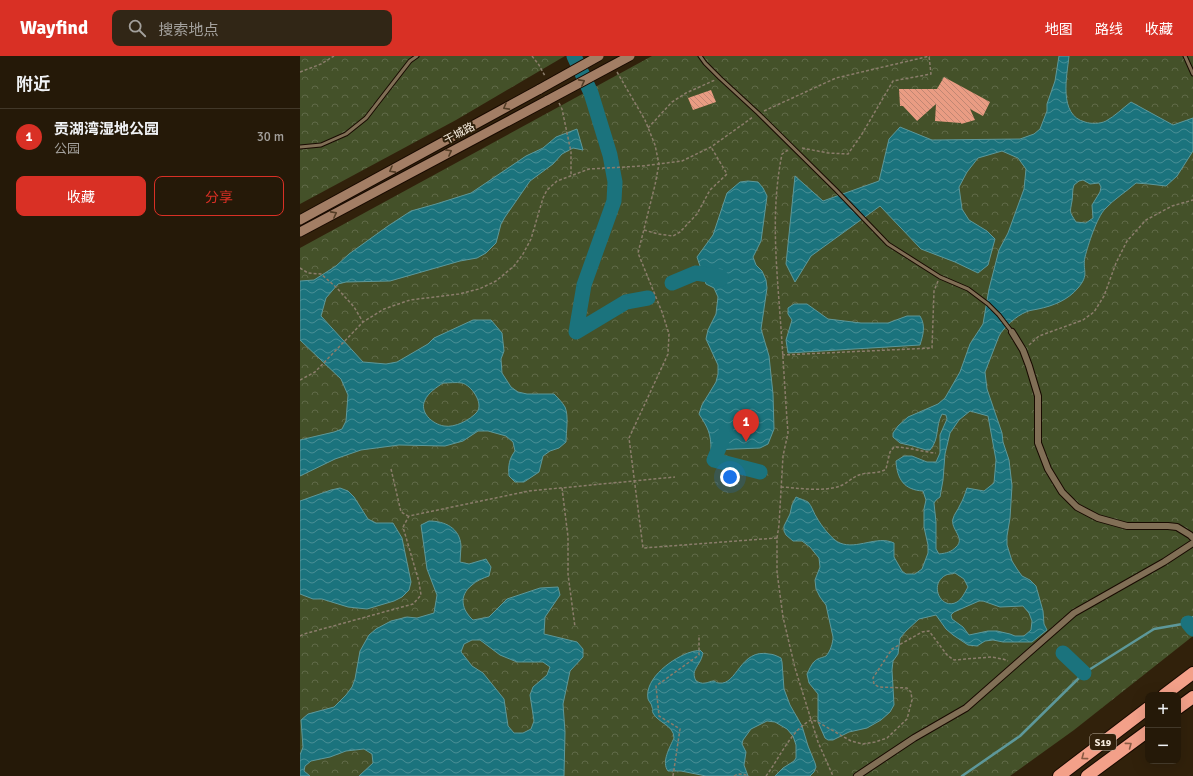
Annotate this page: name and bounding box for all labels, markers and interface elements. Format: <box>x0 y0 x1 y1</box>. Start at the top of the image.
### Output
search box <box>112 10 392 46</box>
text: Wayfind <box>20 16 88 40</box>
icon: search <box>126 17 148 39</box>
text: 搜索地点 <box>158 21 218 39</box>
text: 地图 <box>1045 21 1073 38</box>
text: 路线 <box>1095 21 1123 38</box>
text: 收藏 <box>1145 21 1173 38</box>
text: 附近 <box>16 74 50 95</box>
one-way arrow <box>578 79 585 87</box>
one-way arrow <box>503 103 510 110</box>
text: 贡湖湾湿地公园 <box>54 120 159 138</box>
street label: 干城路 <box>442 120 477 147</box>
text: 1 <box>25 129 33 145</box>
text: 30 m <box>257 129 284 145</box>
text: 公园 <box>54 141 80 157</box>
one-way arrow <box>445 150 452 157</box>
one-way arrow <box>389 165 396 172</box>
button: 收藏 <box>16 176 146 216</box>
button: 分享 <box>154 176 284 216</box>
one-way arrow <box>330 211 338 218</box>
pin: 1 <box>733 409 759 442</box>
your location <box>720 467 740 487</box>
map controls <box>1145 692 1181 764</box>
button: + <box>1145 692 1181 728</box>
button: − <box>1145 728 1181 764</box>
road number: S19 <box>1090 734 1116 750</box>
one-way arrow <box>1124 743 1131 750</box>
one-way arrow <box>1081 752 1088 759</box>

